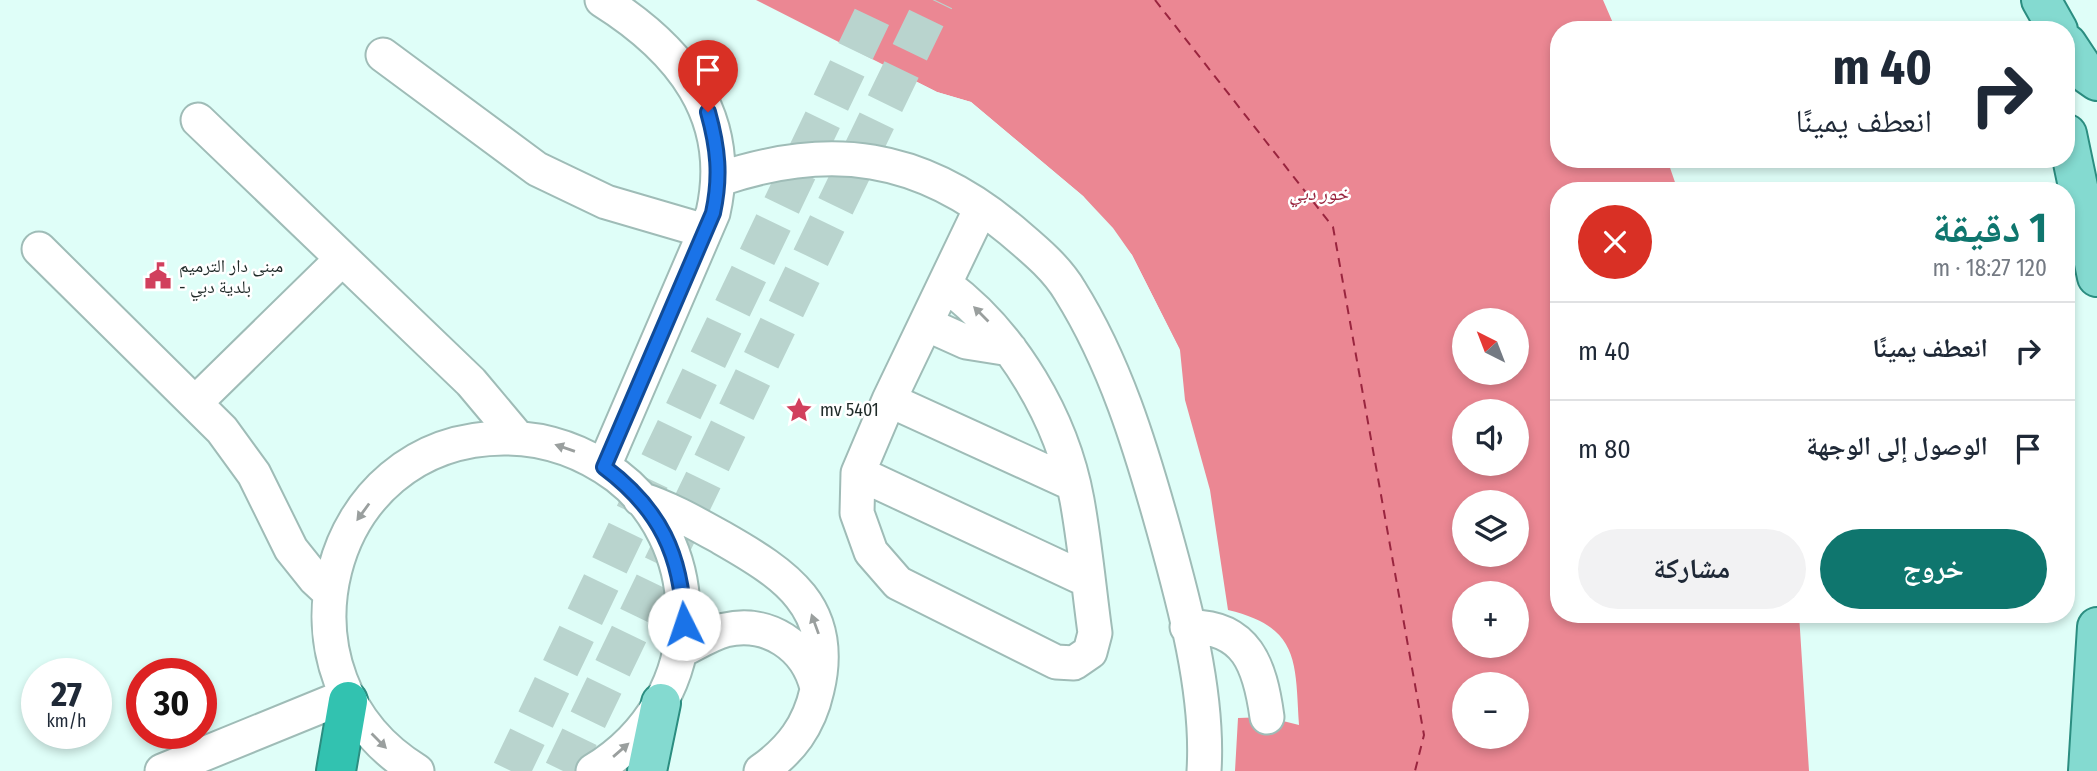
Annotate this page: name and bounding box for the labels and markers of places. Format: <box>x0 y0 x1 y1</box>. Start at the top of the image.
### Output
pin <box>678 40 738 112</box>
place label: مبنى دار الترميم - بلدية دبي <box>179 255 283 302</box>
public building icon: مبنى دار الترميم - بلدية دبي <box>143 261 173 291</box>
place icon: mv 5401 <box>784 395 814 425</box>
place label: mv 5401 <box>820 399 879 421</box>

